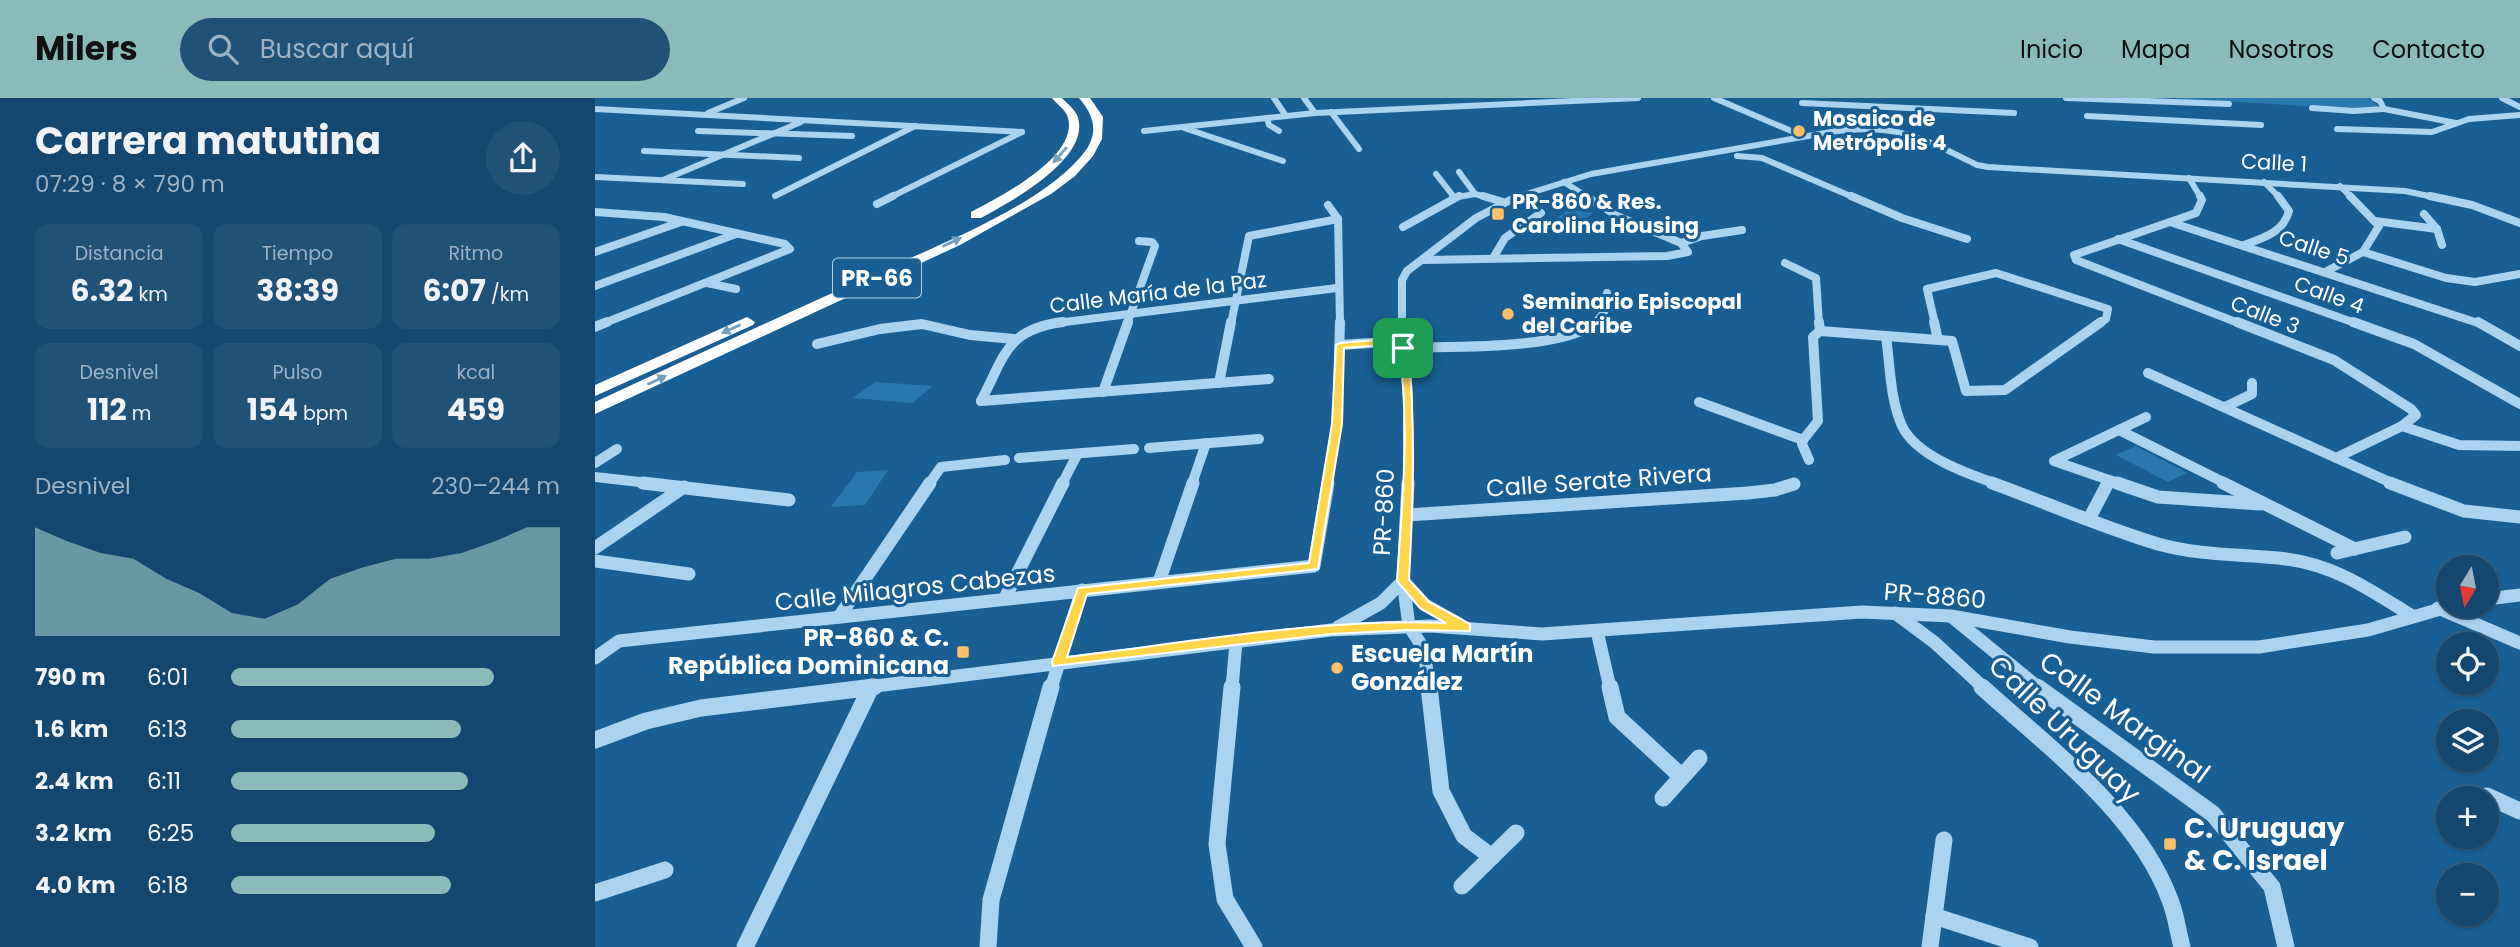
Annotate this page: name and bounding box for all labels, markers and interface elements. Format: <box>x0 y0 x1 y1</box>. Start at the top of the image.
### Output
search box <box>180 18 670 81</box>
text: Milers <box>35 25 138 72</box>
icon: search <box>204 30 242 68</box>
text: Buscar aquí <box>260 31 414 67</box>
text: Inicio <box>2020 33 2083 66</box>
text: Mapa <box>2121 33 2190 66</box>
text: Nosotros <box>2228 33 2334 66</box>
text: Contacto <box>2372 33 2485 66</box>
place label: Mosaico de Metrópolis 4 <box>1813 104 1947 157</box>
text: Carrera matutina <box>35 114 381 167</box>
button: share <box>486 121 560 195</box>
marker: Mosaico de Metrópolis 4 <box>1791 123 1807 139</box>
one-way arrow <box>1052 146 1068 164</box>
street label: Calle 1 <box>2240 146 2308 179</box>
text: 07:29 · 8 × 790 m <box>35 168 225 200</box>
place label: PR-860 & Res. Carolina Housing <box>1512 187 1699 240</box>
marker: PR-860 & Res. Carolina Housing <box>1490 206 1506 222</box>
street label: Calle 5 <box>2275 223 2353 273</box>
one-way arrow <box>942 237 962 248</box>
text: Distancia <box>75 240 164 267</box>
text: Tiempo <box>262 240 333 267</box>
text: Ritmo <box>448 240 503 267</box>
road number: PR-66 <box>833 258 921 298</box>
street label: Calle María de la Paz <box>1048 265 1268 320</box>
street label: Calle 4 <box>2290 268 2368 321</box>
text: 6.32 <box>71 269 133 312</box>
text: 38:39 <box>256 269 339 312</box>
text: 6:07 <box>422 269 486 312</box>
text: km <box>133 281 168 308</box>
text: /km <box>486 281 529 308</box>
place label: Seminario Episcopal del Caribe <box>1522 287 1742 340</box>
street label: Calle 3 <box>2226 288 2304 341</box>
marker: Seminario Episcopal del Caribe <box>1500 306 1516 322</box>
pin <box>1373 318 1433 378</box>
one-way arrow <box>721 323 741 335</box>
icon: arrive <box>1384 329 1422 367</box>
text: Desnivel <box>80 359 159 386</box>
text: Pulso <box>273 359 322 386</box>
text: kcal <box>456 359 495 386</box>
one-way arrow <box>647 374 667 386</box>
text: 112 <box>87 388 127 431</box>
text: 154 <box>247 388 298 431</box>
text: 459 <box>447 388 505 431</box>
text: m <box>127 400 151 427</box>
text: bpm <box>298 400 348 427</box>
street label: Calle Serate Rivera <box>1485 456 1713 505</box>
street label: PR-860 <box>1365 468 1402 556</box>
text: Desnivel <box>35 470 131 502</box>
text: 230–244 m <box>431 470 560 502</box>
north arrow <box>2436 555 2499 618</box>
map controls <box>2436 555 2499 926</box>
street label: Calle Milagros Cabezas <box>773 556 1057 619</box>
street label: PR-8860 <box>1883 575 1987 616</box>
place label: PR-860 & C. República Dominicana <box>668 621 949 682</box>
button: locate <box>2436 632 2499 695</box>
place label: Escuela Martín González <box>1351 637 1534 698</box>
street label: Calle Marginal <box>2031 642 2218 793</box>
marker: PR-860 & C. República Dominicana <box>955 644 971 660</box>
street label: Calle Uruguay <box>1980 647 2150 812</box>
marker: Escuela Martín González <box>1329 660 1345 676</box>
text: 790 m <box>35 661 106 693</box>
text: 6:01 <box>147 661 188 693</box>
button: layers <box>2436 709 2499 772</box>
text: 1.6 km <box>35 713 108 745</box>
text: 6:13 <box>147 713 187 745</box>
text: 2.4 km <box>35 765 114 797</box>
text: 6:11 <box>147 765 181 797</box>
button: + <box>2436 786 2499 849</box>
place label: C. Uruguay & C. Israel <box>2184 809 2345 880</box>
text: 3.2 km <box>35 817 112 849</box>
text: 6:25 <box>147 817 194 849</box>
marker: C. Uruguay & C. Israel <box>2162 836 2178 852</box>
button: − <box>2436 863 2499 926</box>
text: 4.0 km <box>35 869 116 901</box>
text: 6:18 <box>147 869 188 901</box>

